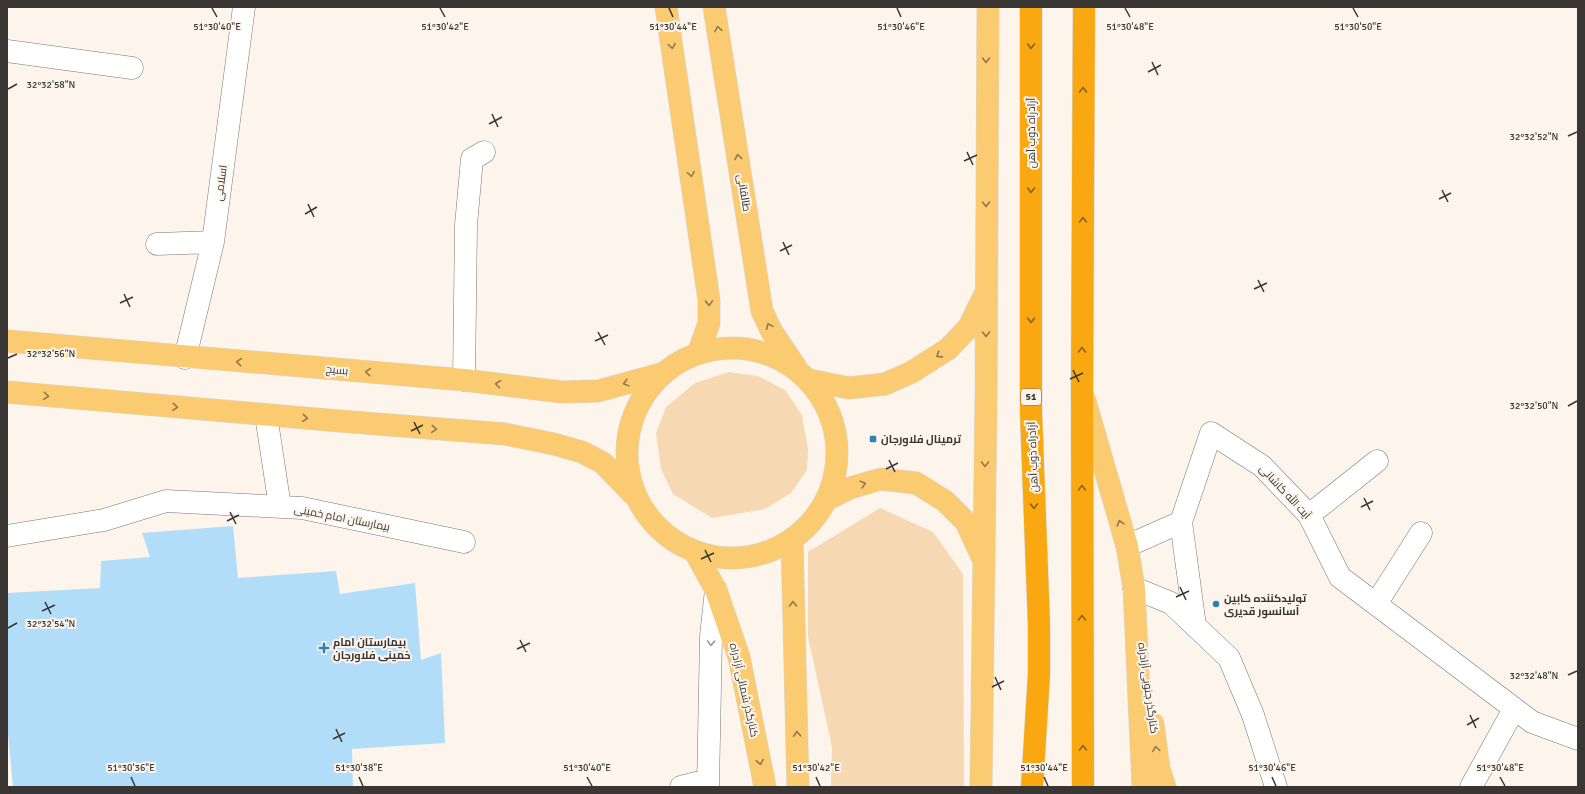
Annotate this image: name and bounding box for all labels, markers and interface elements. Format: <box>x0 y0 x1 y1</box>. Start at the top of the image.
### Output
text: 51°30'40"E <box>193 21 241 33</box>
text: 51°30'42"E <box>421 21 469 33</box>
text: 51°30'44"E <box>649 21 697 33</box>
text: 51°30'46"E <box>877 21 925 33</box>
text: 51°30'48"E <box>1106 21 1154 33</box>
text: 51°30'50"E <box>1334 21 1382 33</box>
one-way arrow <box>714 26 723 32</box>
one-way arrow <box>667 43 676 49</box>
one-way arrow <box>1027 43 1035 49</box>
one-way arrow <box>982 57 990 63</box>
text: 32°32'58"N <box>27 79 75 91</box>
one-way arrow <box>1079 87 1087 93</box>
street label: آزادراه ذوب آهن <box>1025 98 1038 168</box>
text: 32°32'52"N <box>1510 131 1558 143</box>
one-way arrow <box>734 154 743 160</box>
street label: اسلامی <box>212 164 230 202</box>
one-way arrow <box>686 171 695 177</box>
street label: طالقانی <box>735 174 753 212</box>
one-way arrow <box>1027 187 1035 193</box>
one-way arrow <box>982 201 990 207</box>
one-way arrow <box>1079 217 1087 223</box>
one-way arrow <box>705 300 713 306</box>
one-way arrow <box>1027 317 1035 323</box>
one-way arrow <box>766 323 774 330</box>
one-way arrow <box>982 331 990 337</box>
one-way arrow <box>1078 347 1086 353</box>
text: 32°32'56"N <box>27 348 75 360</box>
one-way arrow <box>936 350 943 357</box>
one-way arrow <box>236 358 242 367</box>
street label: بسیج <box>325 363 349 378</box>
one-way arrow <box>365 368 371 377</box>
one-way arrow <box>623 379 630 387</box>
one-way arrow <box>495 380 501 389</box>
road number: 51 <box>1021 389 1041 405</box>
one-way arrow <box>43 391 49 400</box>
text: 32°32'50"N <box>1510 400 1558 412</box>
one-way arrow <box>172 402 178 411</box>
one-way arrow <box>302 414 308 423</box>
street label: آزادراه ذوب آهن <box>1025 421 1041 493</box>
one-way arrow <box>431 424 437 433</box>
place label: ترمینال فلاورجان <box>881 433 962 447</box>
marker: ترمینال فلاورجان <box>868 434 878 444</box>
one-way arrow <box>981 461 990 467</box>
street label: آیت الله کاشانی <box>1257 461 1315 522</box>
one-way arrow <box>860 480 867 489</box>
one-way arrow <box>1078 485 1086 491</box>
street label: بیمارستان امام خمینی <box>293 502 391 535</box>
one-way arrow <box>1030 503 1039 509</box>
one-way arrow <box>1116 520 1125 527</box>
place label: تولیدکننده کابین آسانسور قدیری <box>1224 592 1307 619</box>
marker: تولیدکننده کابین آسانسور قدیری <box>1211 599 1221 609</box>
one-way arrow <box>789 601 797 607</box>
one-way arrow <box>1078 615 1086 621</box>
text: 32°32'54"N <box>27 618 75 630</box>
place label: بیمارستان امام خمینی فلاورجان <box>333 636 411 663</box>
one-way arrow <box>706 640 715 646</box>
marker: بیمارستان امام خمینی فلاورجان <box>318 642 330 654</box>
street label: کنارگذر شمالی آزادراه <box>727 642 761 738</box>
street label: کنارگذر جنوبی آزادراه <box>1135 642 1161 735</box>
text: 32°32'48"N <box>1510 670 1558 682</box>
one-way arrow <box>793 731 801 737</box>
one-way arrow <box>1079 745 1087 751</box>
one-way arrow <box>1152 746 1161 752</box>
one-way arrow <box>755 759 763 765</box>
text: 51°30'36"E <box>107 762 155 774</box>
text: 51°30'38"E <box>335 762 383 774</box>
text: 51°30'40"E <box>563 762 611 774</box>
text: 51°30'42"E <box>792 762 840 774</box>
text: 51°30'44"E <box>1020 762 1068 774</box>
text: 51°30'46"E <box>1248 762 1296 774</box>
text: 51°30'48"E <box>1476 762 1524 774</box>

